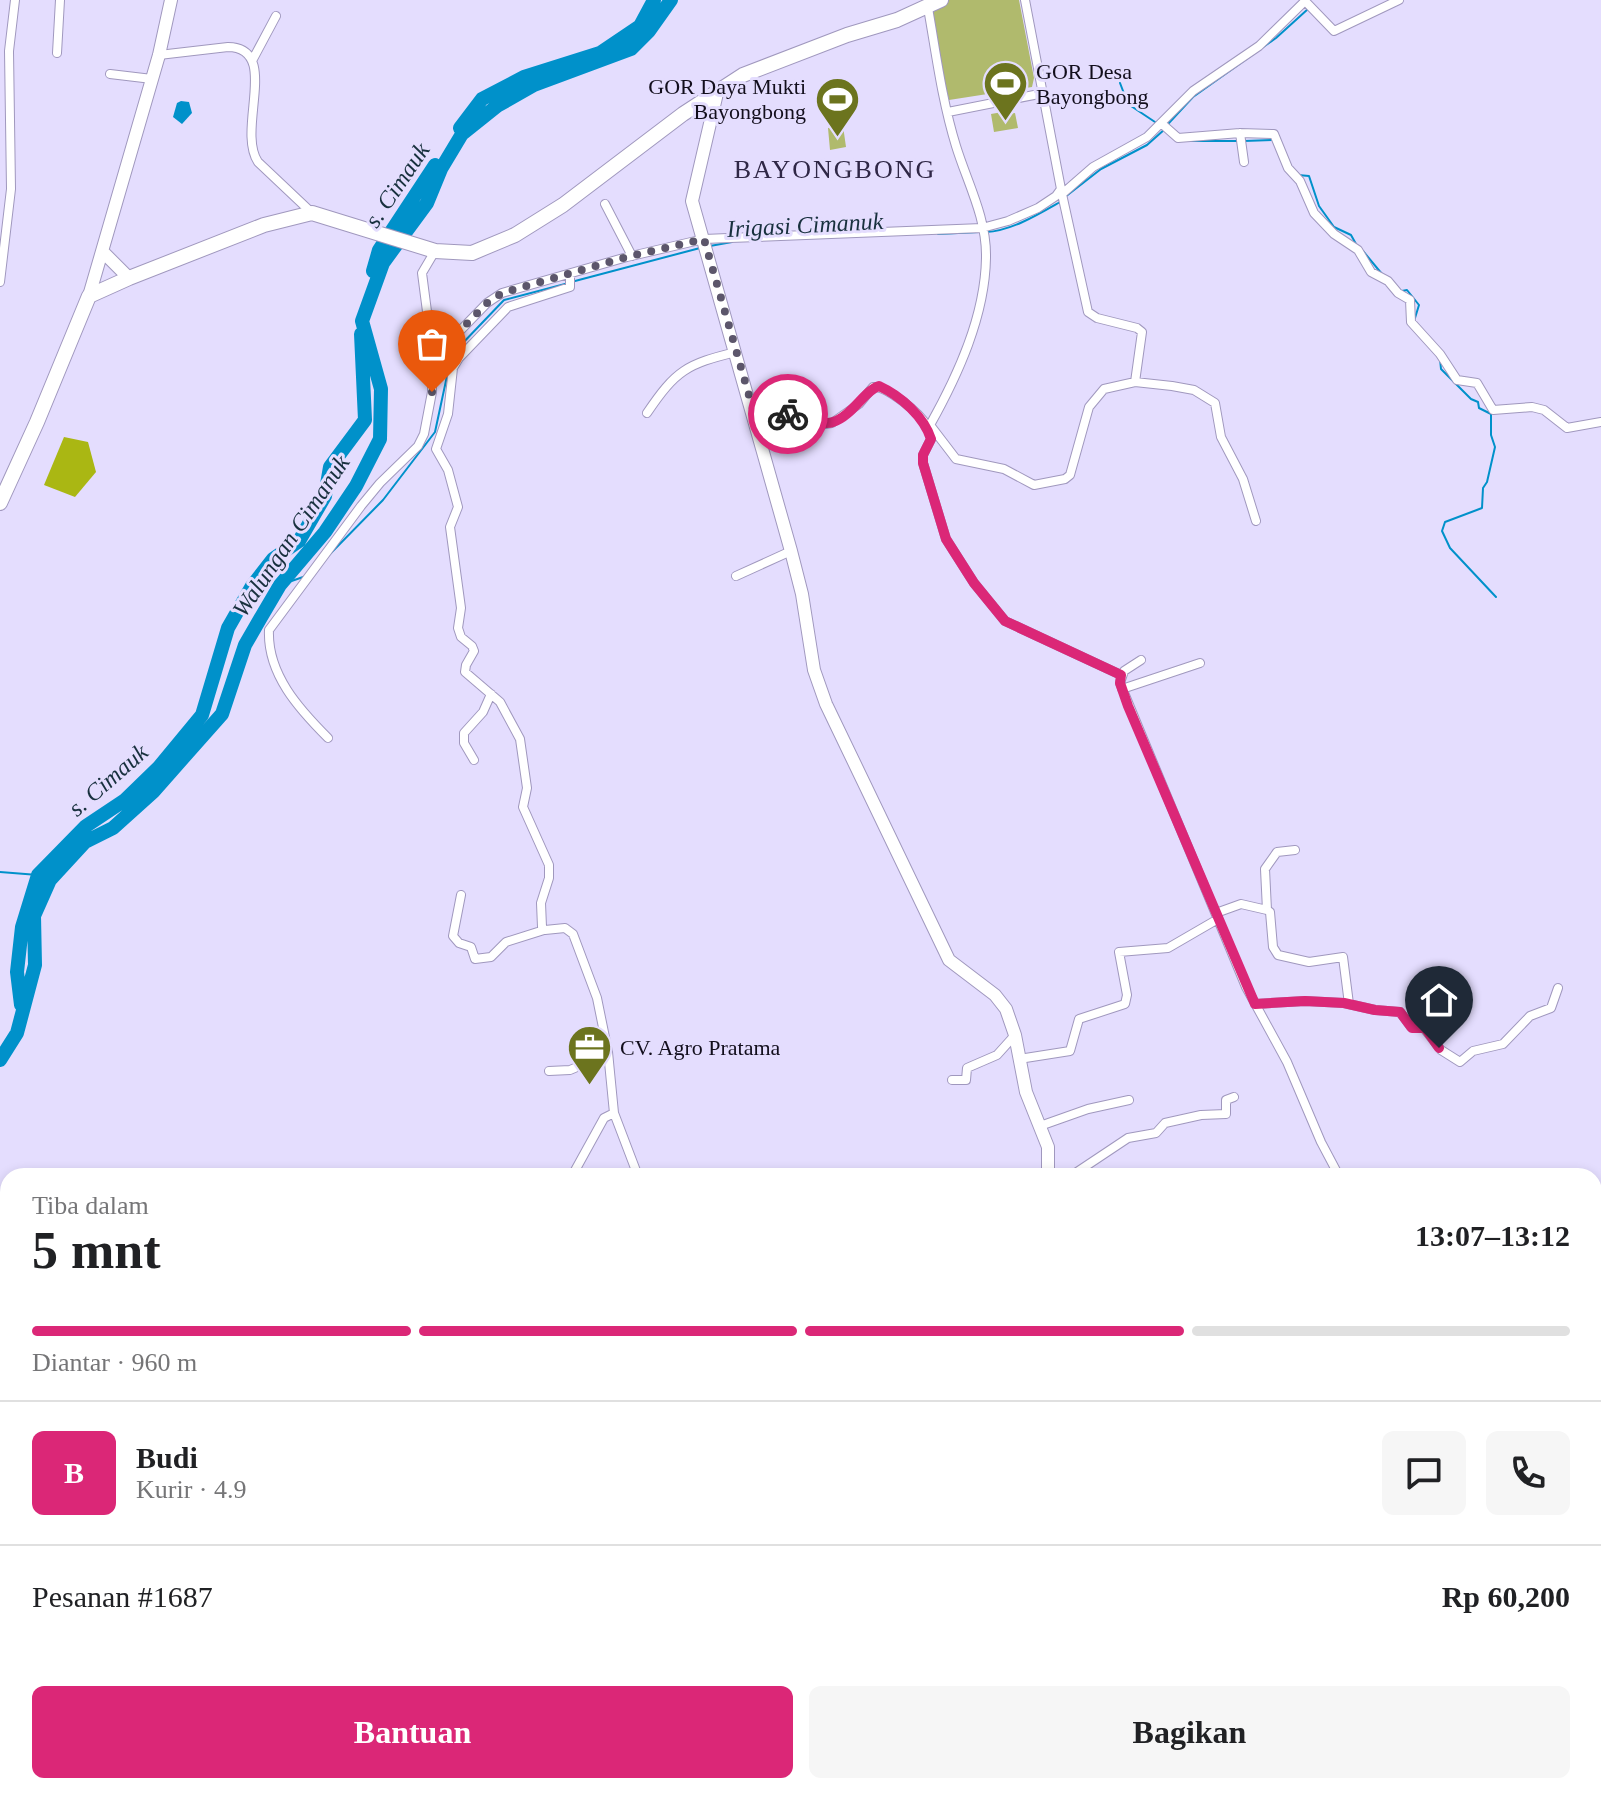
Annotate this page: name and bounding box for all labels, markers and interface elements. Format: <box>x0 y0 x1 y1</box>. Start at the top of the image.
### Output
place label: GOR Desa Bayongbong <box>1036 59 1148 109</box>
sports icon: GOR Desa Bayongbong <box>981 60 1029 123</box>
place label: GOR Daya Mukti Bayongbong <box>648 74 806 124</box>
sports icon: GOR Daya Mukti Bayongbong <box>813 75 861 138</box>
water label: s. Cimauk <box>359 138 435 232</box>
district label: BAYONGBONG <box>734 155 936 184</box>
water label: Irigasi Cimanuk <box>725 208 884 242</box>
pin <box>398 310 466 392</box>
icon: bag <box>410 322 454 366</box>
courier <box>748 374 828 454</box>
icon: bike <box>766 392 810 436</box>
water label: Walungan Cimanuk <box>227 450 355 622</box>
water label: s. Cimauk <box>63 738 153 821</box>
pin <box>1405 966 1473 1048</box>
icon: home <box>1417 978 1461 1022</box>
office icon: CV. Agro Pratama <box>565 1023 613 1086</box>
place label: CV. Agro Pratama <box>620 1035 781 1060</box>
text: Tiba dalam <box>32 1191 149 1220</box>
text: 13:07–13:12 <box>1415 1219 1570 1252</box>
text: 5 mnt <box>32 1222 161 1279</box>
text: Diantar · 960 m <box>32 1348 197 1377</box>
button: chat <box>1382 1431 1466 1515</box>
button: phone <box>1486 1431 1570 1515</box>
text: Budi <box>136 1441 198 1474</box>
text: B <box>64 1456 84 1489</box>
text: Kurir · 4.9 <box>136 1475 246 1504</box>
text: Pesanan #1687 <box>32 1580 213 1613</box>
text: Rp 60,200 <box>1442 1580 1570 1613</box>
button: Bantuan <box>32 1686 793 1778</box>
button: Bagikan <box>809 1686 1570 1778</box>

